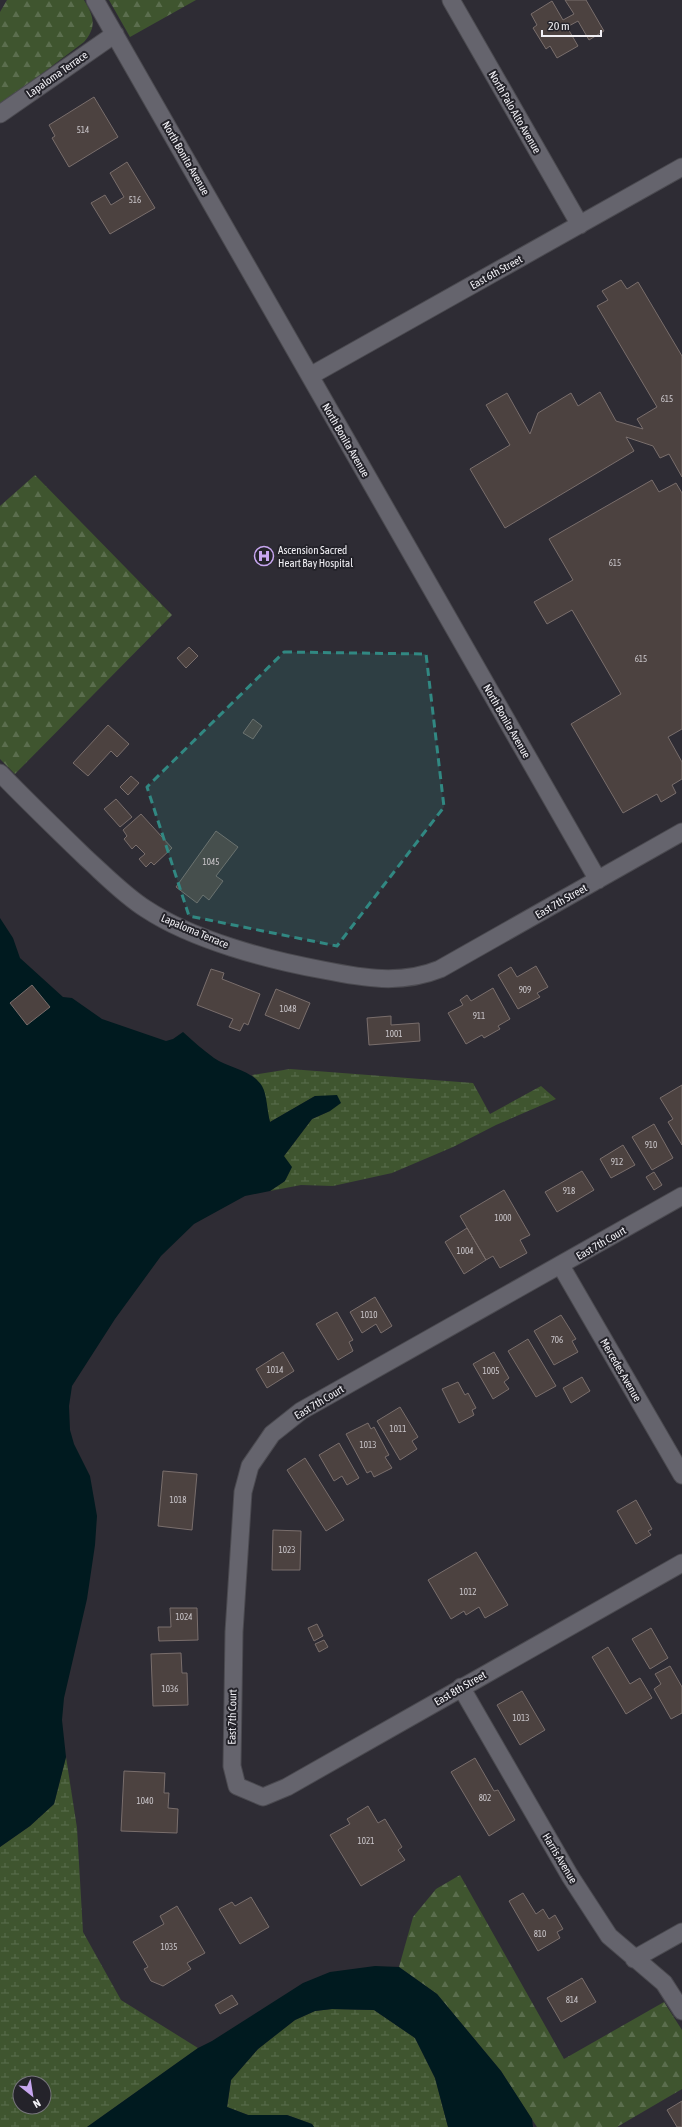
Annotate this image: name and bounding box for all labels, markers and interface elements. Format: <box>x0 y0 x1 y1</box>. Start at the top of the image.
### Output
scale bar <box>542 12 601 38</box>
text: 20 m <box>548 19 570 33</box>
street label: Lapaloma Terrace <box>24 48 90 100</box>
street label: North Palo Alto Avenue <box>487 69 543 155</box>
street label: North Bonita Avenue <box>160 119 212 197</box>
house number: 514 <box>77 125 89 135</box>
house number: 516 <box>129 195 141 205</box>
street label: East 6th Street <box>468 253 524 291</box>
house number: 615 <box>661 394 673 404</box>
street label: North Bonita Avenue <box>320 401 372 479</box>
place label: Ascension Sacred Heart Bay Hospital <box>278 544 353 569</box>
hospital icon: Ascension Sacred Heart Bay Hospital <box>253 545 275 567</box>
house number: 615 <box>609 558 621 568</box>
house number: 615 <box>635 654 647 664</box>
street label: North Bonita Avenue <box>481 682 533 760</box>
house number: 1045 <box>203 857 219 867</box>
street label: East 7th Street <box>533 881 589 921</box>
street label: Lapaloma Terrace <box>160 911 230 951</box>
house number: 909 <box>519 985 531 995</box>
house number: 1048 <box>280 1004 296 1014</box>
house number: 911 <box>473 1011 485 1021</box>
house number: 1001 <box>386 1029 402 1039</box>
house number: 910 <box>645 1140 657 1150</box>
house number: 912 <box>611 1157 623 1167</box>
house number: 918 <box>563 1186 575 1196</box>
house number: 1000 <box>495 1213 511 1223</box>
street label: East 7th Court <box>574 1224 628 1262</box>
house number: 1004 <box>457 1246 473 1256</box>
house number: 1010 <box>361 1310 377 1320</box>
house number: 706 <box>551 1335 563 1345</box>
street label: Mercedes Avenue <box>598 1336 644 1404</box>
house number: 1014 <box>267 1365 283 1375</box>
house number: 1005 <box>483 1366 499 1376</box>
street label: East 7th Court <box>292 1383 346 1421</box>
house number: 1011 <box>390 1424 406 1434</box>
house number: 1013 <box>360 1440 376 1450</box>
house number: 1018 <box>170 1495 186 1505</box>
house number: 1023 <box>279 1545 295 1555</box>
house number: 1012 <box>460 1587 476 1597</box>
house number: 1024 <box>176 1612 192 1622</box>
street label: East 8th Street <box>432 1668 488 1708</box>
house number: 1036 <box>162 1684 178 1694</box>
street label: East 7th Court <box>226 1689 238 1745</box>
house number: 1013 <box>513 1713 529 1723</box>
house number: 802 <box>479 1793 491 1803</box>
house number: 1040 <box>137 1796 153 1806</box>
street label: Harris Avenue <box>540 1831 580 1885</box>
house number: 1021 <box>358 1836 374 1846</box>
house number: 810 <box>534 1929 546 1939</box>
house number: 1035 <box>161 1942 177 1952</box>
house number: 814 <box>566 1995 578 2005</box>
north arrow <box>12 2075 52 2115</box>
text: N <box>31 2097 43 2110</box>

